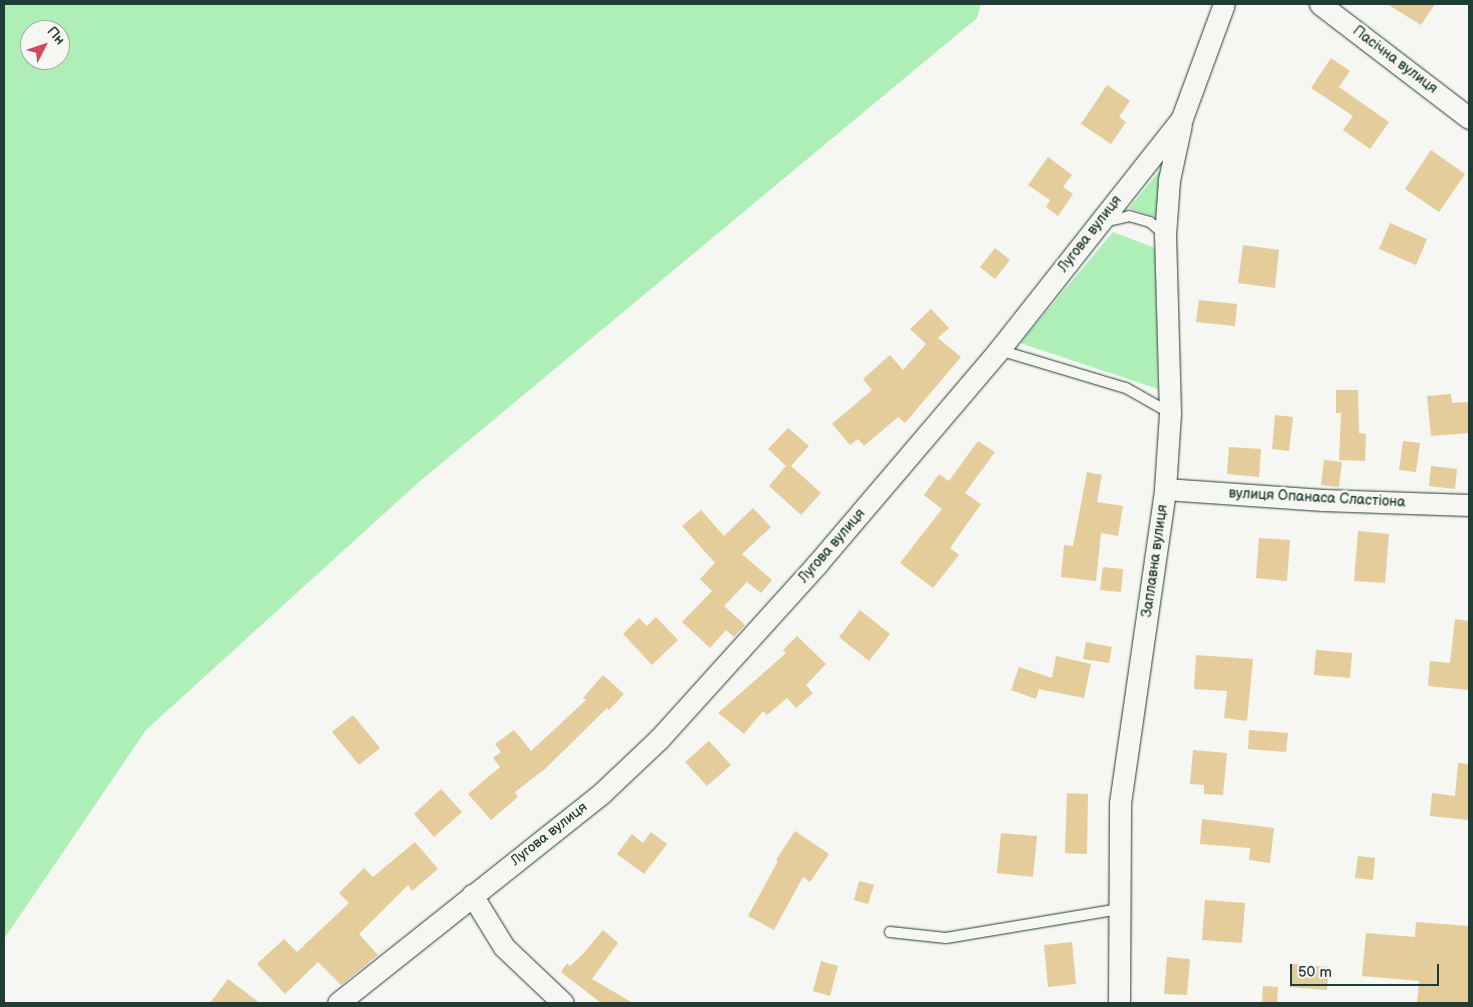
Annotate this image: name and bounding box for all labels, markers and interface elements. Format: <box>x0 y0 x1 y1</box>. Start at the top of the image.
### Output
north arrow <box>20 20 70 70</box>
text: Пн <box>43 23 68 48</box>
street label: Пасічна вулиця <box>1349 23 1441 97</box>
street label: Лугова вулиця <box>1055 192 1125 276</box>
street label: вулиця Опанаса Сластіона <box>1228 485 1406 511</box>
street label: Заплавна вулиця <box>1139 504 1171 618</box>
street label: Лугова вулиця <box>795 506 869 586</box>
street label: Лугова вулиця <box>507 799 591 869</box>
scale bar <box>1293 954 1442 986</box>
text: 50 m <box>1298 963 1332 982</box>

